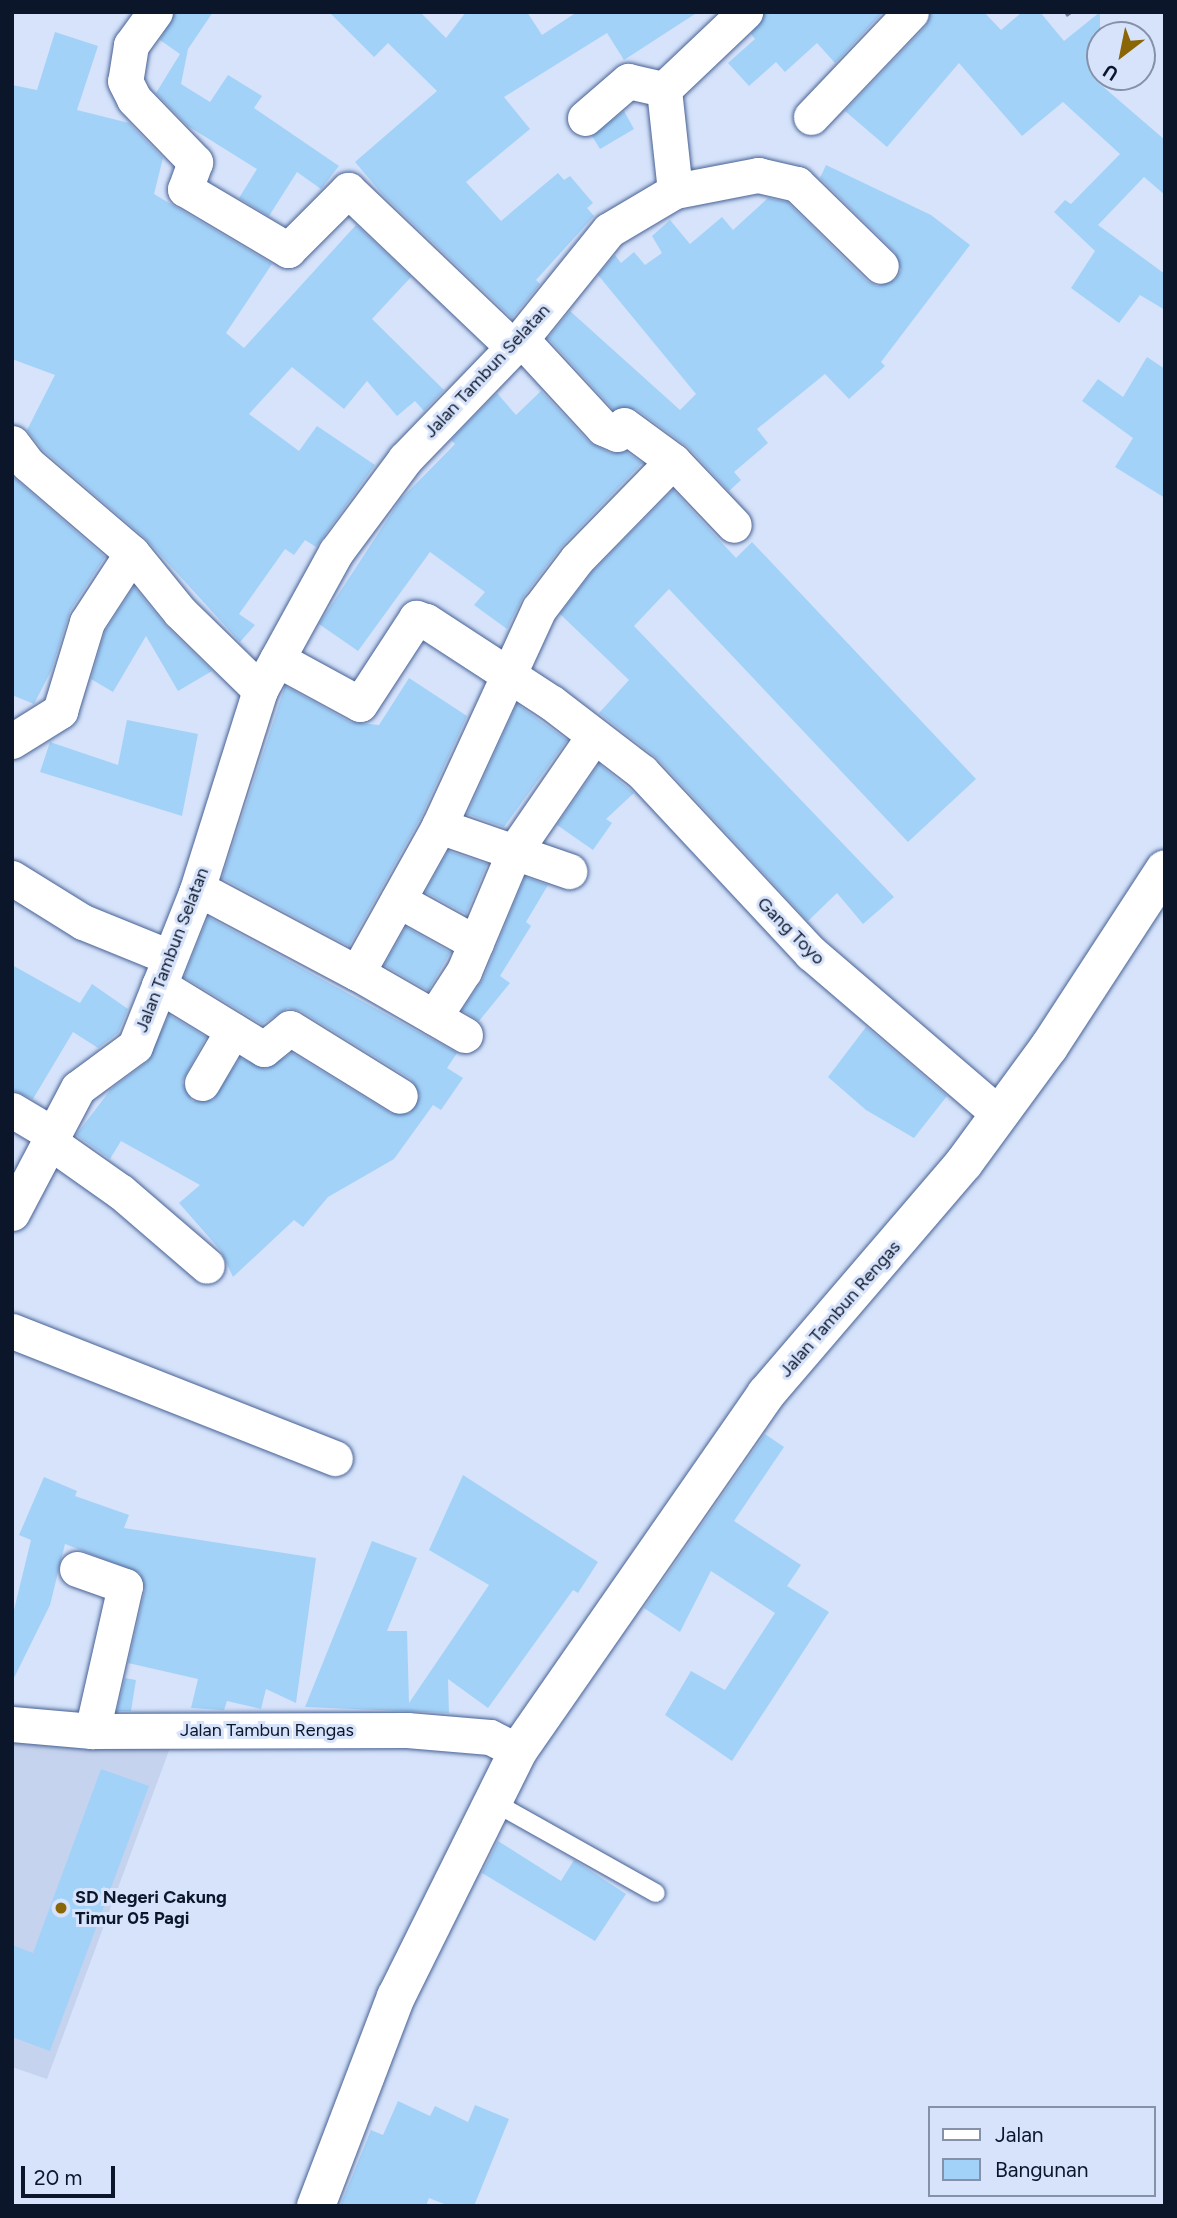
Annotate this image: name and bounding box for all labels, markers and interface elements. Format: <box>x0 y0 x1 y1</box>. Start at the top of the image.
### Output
north arrow <box>1086 21 1156 91</box>
text: U <box>1099 59 1122 86</box>
street label: Jalan Tambun Selatan <box>420 300 554 442</box>
street label: Jalan Tambun Selatan <box>131 865 213 1035</box>
street label: Gang Toyo <box>753 893 829 969</box>
street label: Jalan Tambun Rengas <box>775 1236 905 1382</box>
street label: Jalan Tambun Rengas <box>180 1719 354 1741</box>
place label: SD Negeri Cakung Timur 05 Pagi <box>75 1887 227 1930</box>
marker: SD Negeri Cakung Timur 05 Pagi <box>53 1900 69 1916</box>
legend <box>928 2106 1156 2197</box>
text: Jalan <box>995 2122 1044 2147</box>
scale bar <box>24 2152 119 2196</box>
text: Bangunan <box>995 2157 1088 2182</box>
text: 20 m <box>34 2165 82 2190</box>

